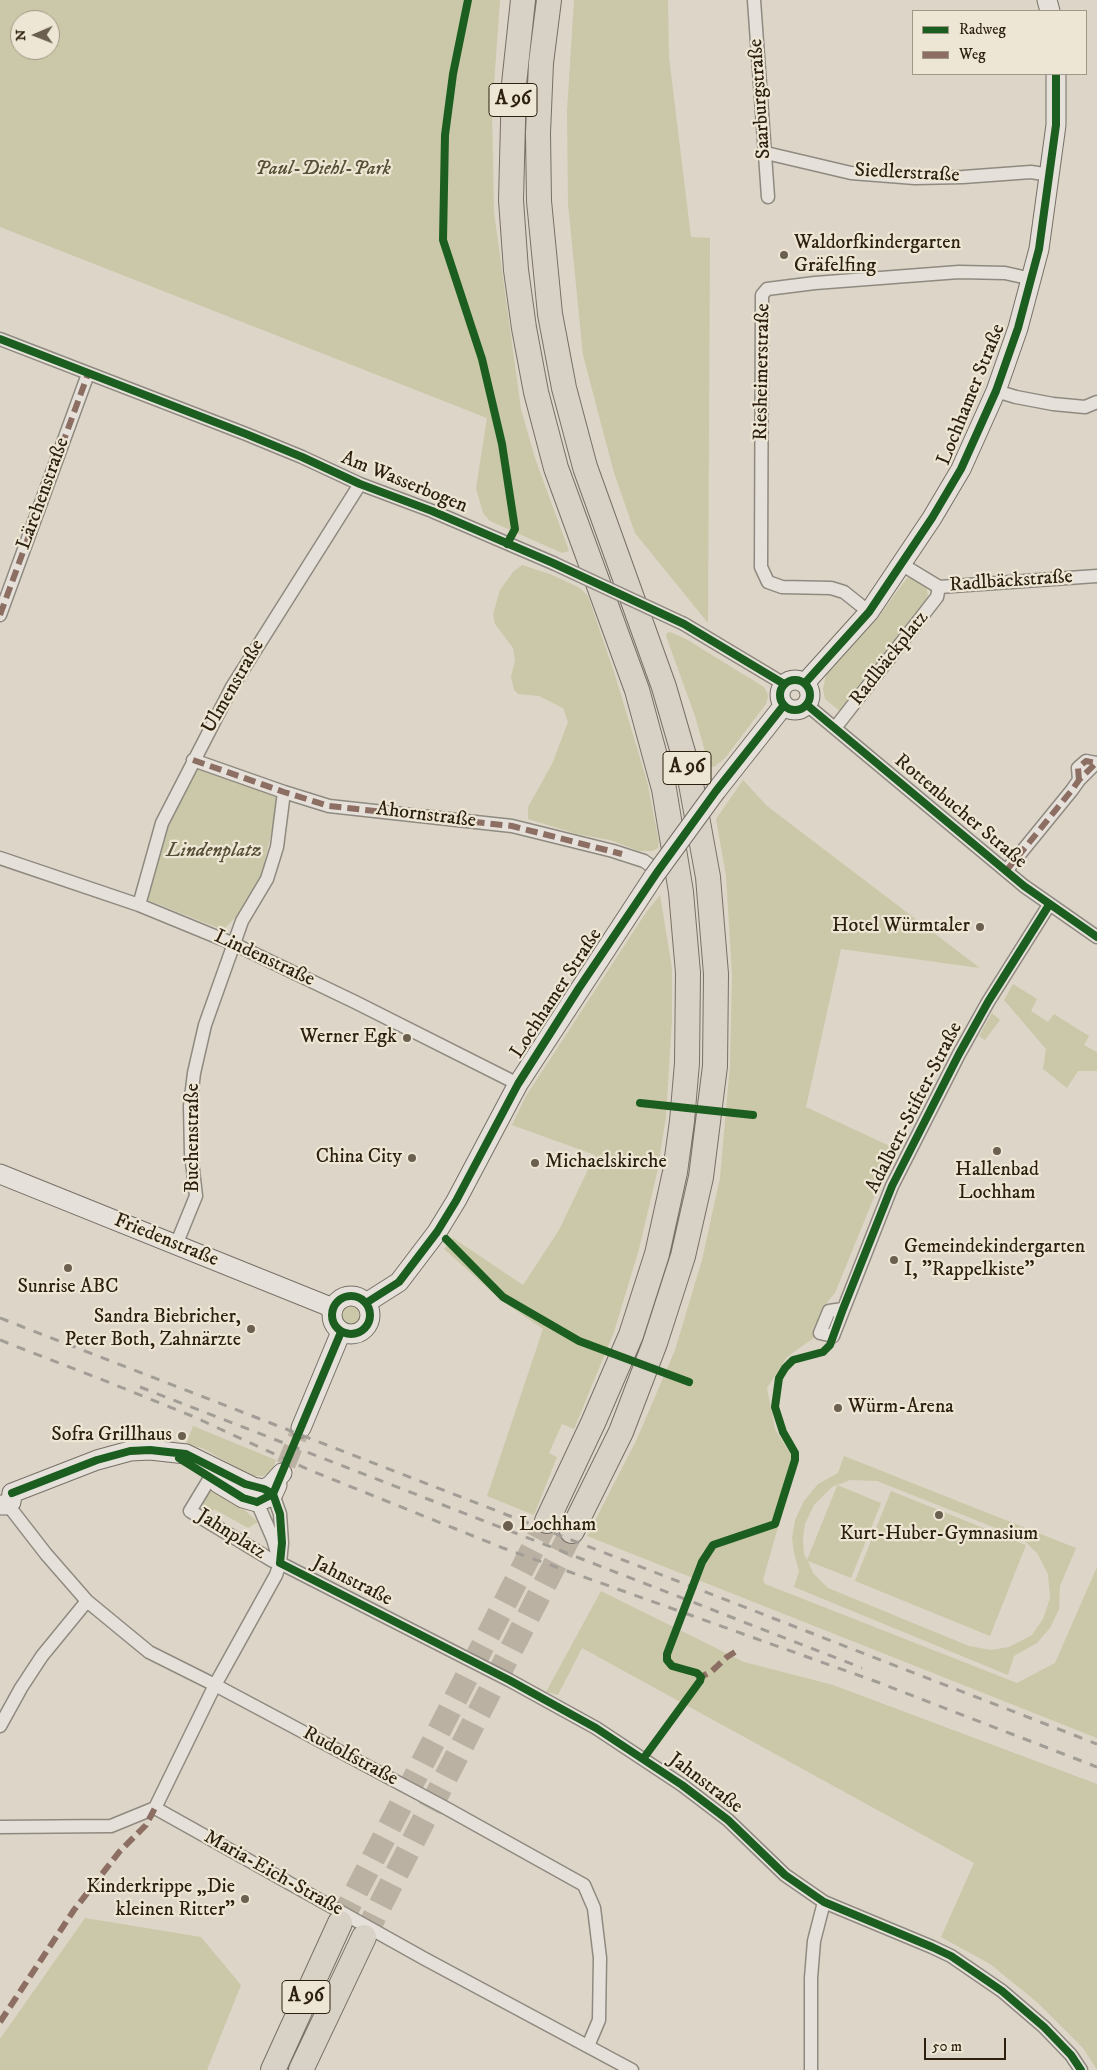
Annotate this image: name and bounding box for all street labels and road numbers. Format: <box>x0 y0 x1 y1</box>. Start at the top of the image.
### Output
street label: Saarburgstraße <box>745 38 777 160</box>
road number: A 96 <box>489 84 537 116</box>
street label: Siedlerstraße <box>854 159 960 189</box>
street label: Riesheimerstraße <box>750 303 776 441</box>
street label: Lochhamer Straße <box>933 321 1011 469</box>
street label: Lärchenstraße <box>13 435 75 553</box>
street label: Am Wasserbogen <box>337 447 471 519</box>
street label: Radlbäckstraße <box>949 566 1073 598</box>
street label: Radlbäckplatz <box>846 607 934 711</box>
street label: Ulmenstraße <box>197 636 271 738</box>
street label: Rottenbucher Straße <box>889 750 1031 874</box>
road number: A 96 <box>663 751 711 784</box>
street label: Ahornstraße <box>375 798 477 834</box>
street label: Lochhamer Straße <box>506 924 608 1064</box>
street label: Lindenstraße <box>210 925 318 993</box>
street label: Adalbert-Stifter-Straße <box>861 1018 969 1198</box>
street label: Buchenstraße <box>182 1083 206 1193</box>
street label: Friedenstraße <box>110 1209 222 1273</box>
street label: Jahnplatz <box>192 1505 270 1565</box>
street label: Jahnstraße <box>308 1552 396 1612</box>
street label: Rudolfstraße <box>298 1722 402 1792</box>
street label: Jahnstraße <box>663 1748 747 1820</box>
street label: Maria-Eich-Straße <box>199 1826 347 1922</box>
road number: A 96 <box>282 1980 330 2014</box>

